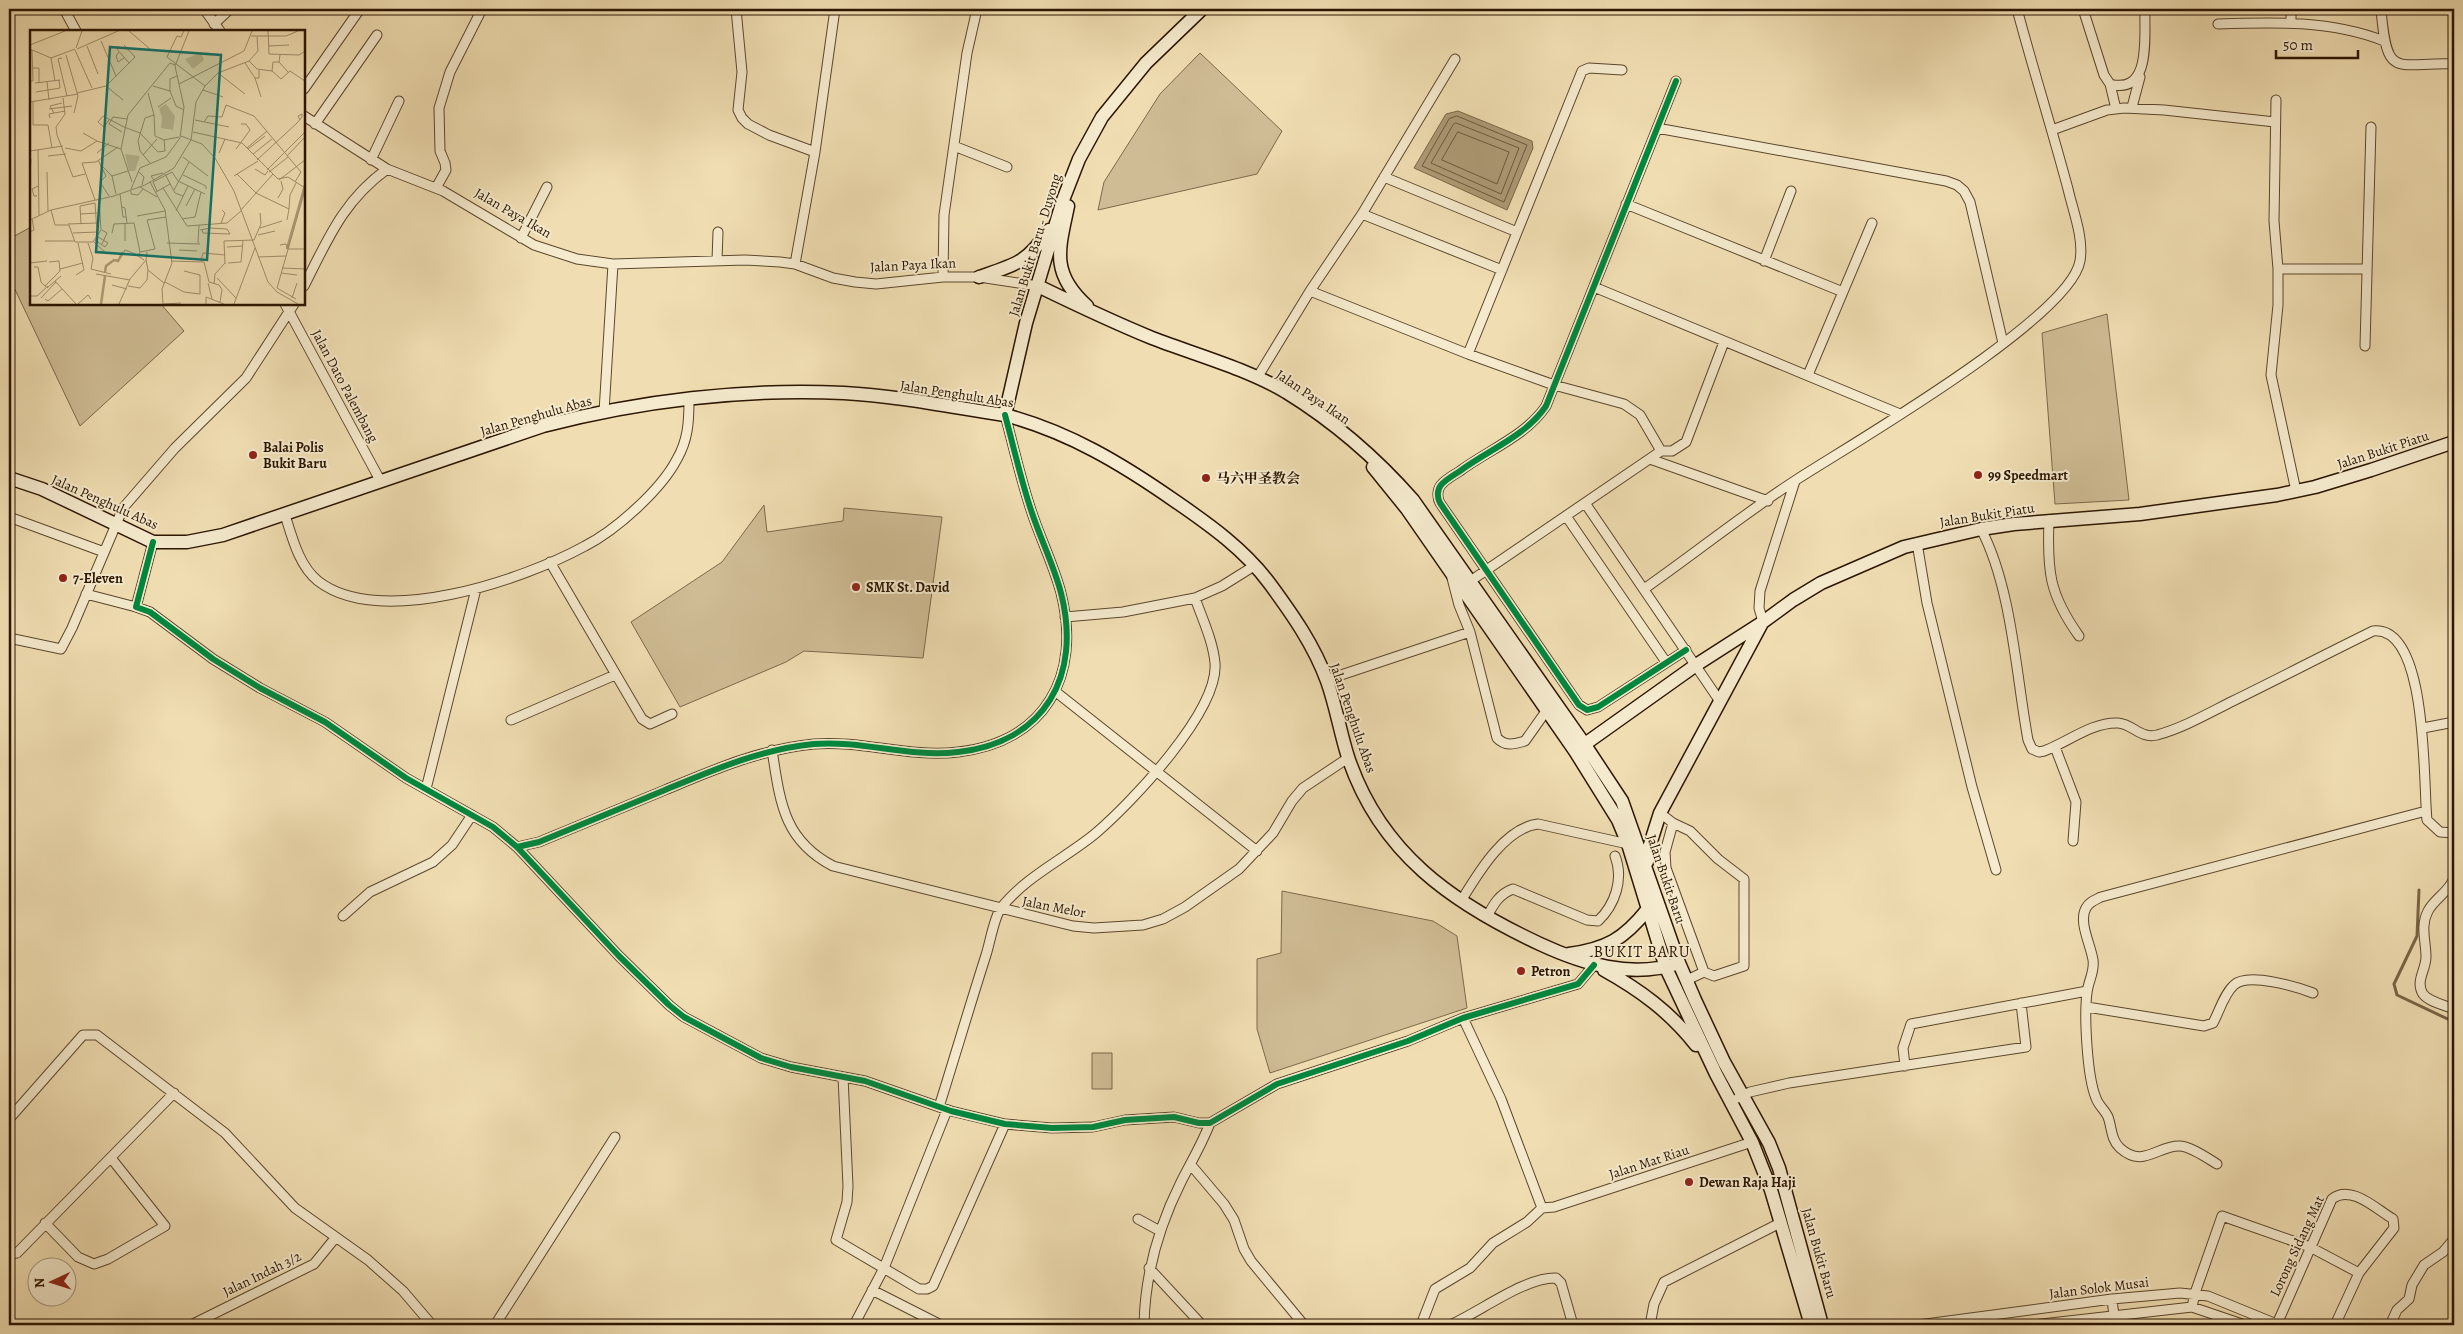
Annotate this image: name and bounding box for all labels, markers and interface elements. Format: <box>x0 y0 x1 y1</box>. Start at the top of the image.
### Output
scale bar <box>2276 28 2358 60</box>
inset map <box>30 30 305 305</box>
text: 50 m <box>2283 35 2313 55</box>
street label: Jalan Bukit Baru - Duyong <box>1004 171 1066 319</box>
street label: Jalan Paya Ikan <box>471 183 555 243</box>
street label: Jalan Paya Ikan <box>870 253 957 277</box>
street label: Jalan Dato Palembang <box>307 326 383 446</box>
street label: Jalan Paya Ikan <box>1272 365 1354 429</box>
street label: Jalan Penghulu Abas <box>899 376 1015 412</box>
street label: Jalan Penghulu Abas <box>478 391 594 441</box>
street label: Jalan Bukit Piatu <box>2335 426 2432 474</box>
place label: Balai Polis Bukit Baru <box>263 438 327 473</box>
marker: Balai Polis Bukit Baru <box>247 449 259 461</box>
place label: 99 Speedmart <box>1988 466 2068 485</box>
place label: 马六甲圣教会 <box>1216 469 1300 488</box>
marker: 99 Speedmart <box>1972 469 1984 481</box>
street label: Jalan Penghulu Abas <box>49 470 161 534</box>
marker: 马六甲圣教会 <box>1200 472 1212 484</box>
street label: Jalan Bukit Piatu <box>1938 498 2036 532</box>
place label: 7-Eleven <box>73 569 123 588</box>
marker: 7-Eleven <box>57 572 69 584</box>
place label: SMK St. David <box>866 578 950 597</box>
marker: SMK St. David <box>850 581 862 593</box>
street label: Jalan Penghulu Abas <box>1325 660 1381 776</box>
street label: Jalan Bukit Baru <box>1642 832 1690 927</box>
street label: Jalan Melor <box>1020 892 1088 923</box>
district label: BUKIT BARU <box>1593 941 1691 963</box>
place label: Petron <box>1531 962 1571 981</box>
marker: Petron <box>1515 965 1527 977</box>
street label: Jalan Mat Riau <box>1607 1140 1692 1184</box>
place label: Dewan Raja Haji <box>1699 1173 1796 1192</box>
marker: Dewan Raja Haji <box>1683 1176 1695 1188</box>
street label: Lorong Sidang Mat <box>2265 1192 2329 1300</box>
street label: Jalan Bukit Baru <box>1797 1206 1841 1301</box>
street label: Jalan Indah 3/2 <box>220 1247 305 1301</box>
north arrow <box>28 1256 78 1306</box>
street label: Jalan Solok Musai <box>2048 1272 2150 1304</box>
text: N <box>30 1277 49 1289</box>

